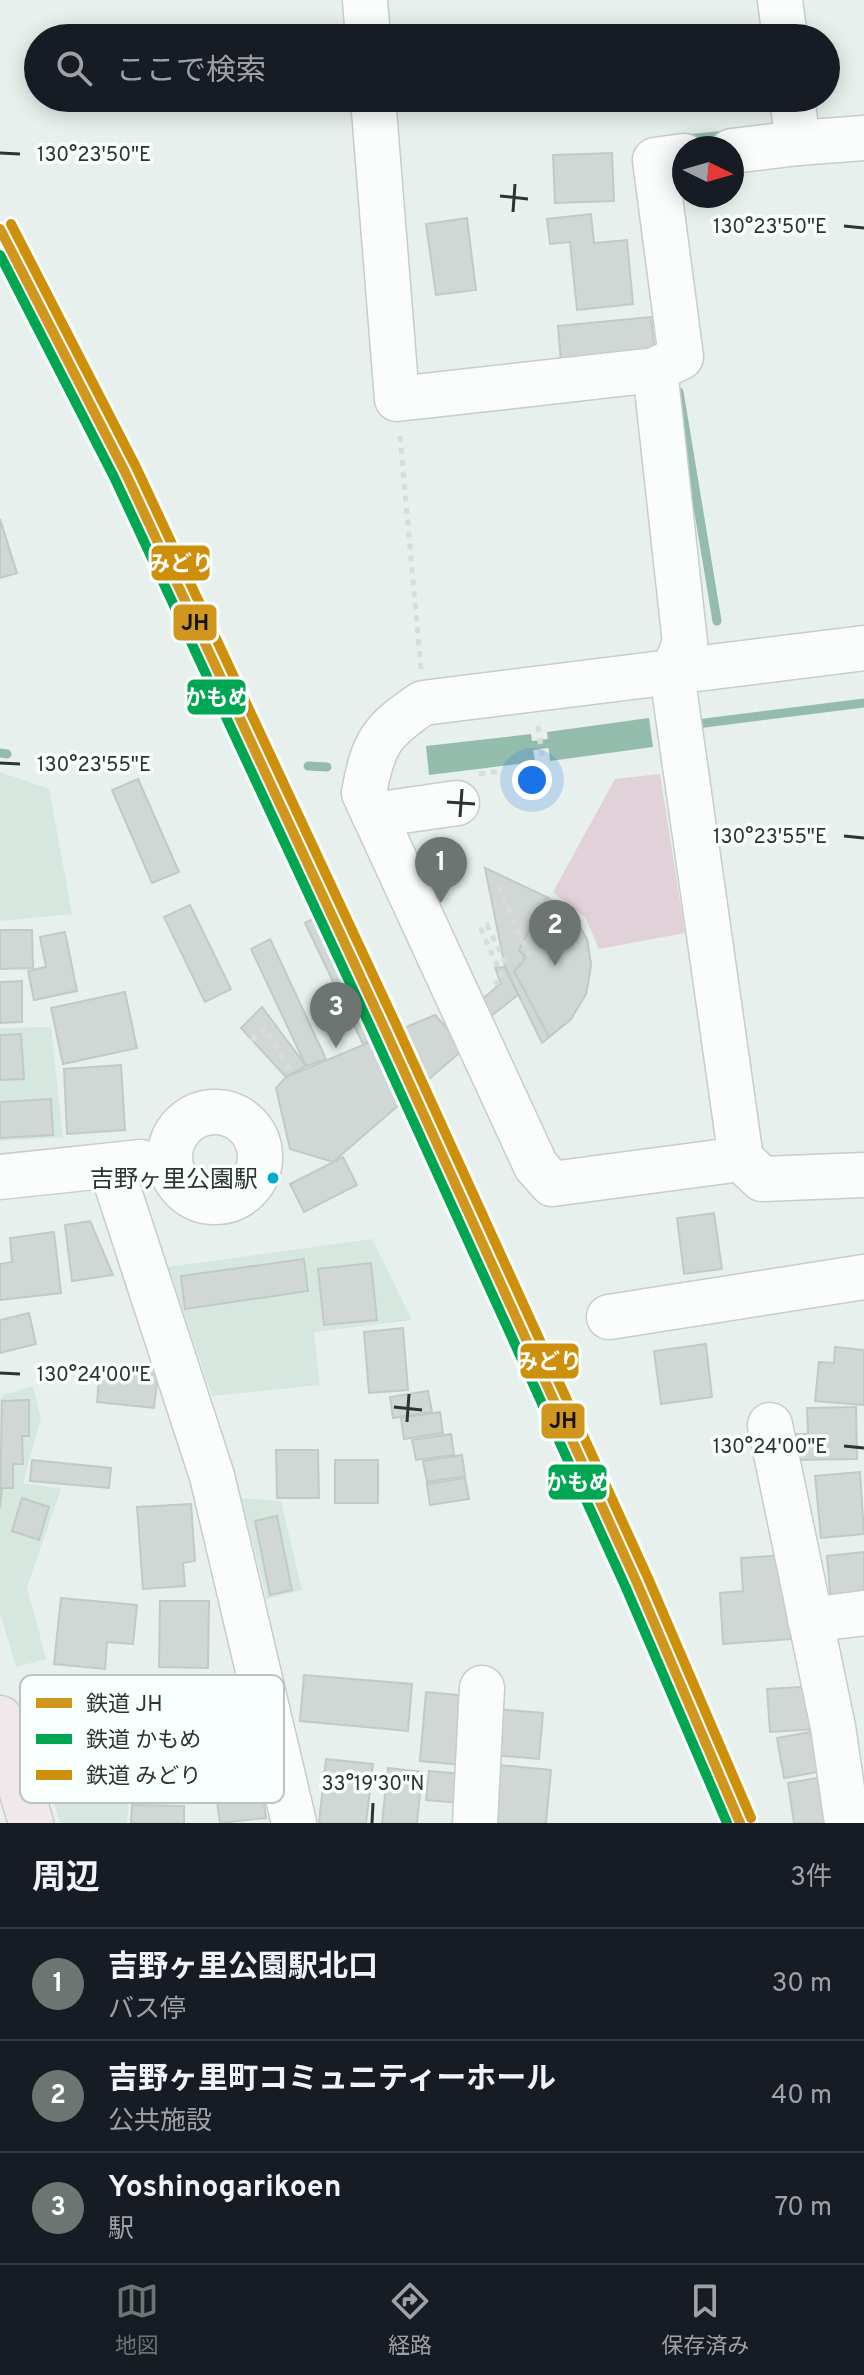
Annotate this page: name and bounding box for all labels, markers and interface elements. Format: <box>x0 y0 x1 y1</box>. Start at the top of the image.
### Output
search box <box>24 24 840 112</box>
icon: search <box>52 46 96 90</box>
text: ここで検索 <box>116 54 266 91</box>
north arrow <box>672 136 744 208</box>
text: 130°23'50"E <box>37 143 151 169</box>
text: 130°23'50"E <box>713 215 827 241</box>
line badge: みどり <box>150 544 211 582</box>
text: みどり <box>148 552 214 579</box>
line badge: JH <box>172 603 218 642</box>
text: JH <box>181 611 209 638</box>
line badge: かもめ <box>186 678 247 716</box>
text: かもめ <box>184 686 250 713</box>
text: 130°23'55"E <box>37 753 151 779</box>
your location <box>512 760 552 800</box>
text: 130°23'55"E <box>713 825 827 851</box>
pin: 1 <box>415 837 467 903</box>
pin: 2 <box>529 900 581 966</box>
pin: 3 <box>310 982 362 1048</box>
place label: 吉野ヶ里公園駅 <box>90 1166 258 1196</box>
marker: 吉野ヶ里公園駅 <box>265 1170 281 1186</box>
line badge: みどり <box>519 1342 580 1380</box>
text: みどり <box>516 1350 582 1377</box>
text: 130°24'00"E <box>37 1363 151 1389</box>
line badge: JH <box>540 1402 586 1440</box>
text: JH <box>549 1409 577 1436</box>
text: 130°24'00"E <box>713 1435 827 1461</box>
line badge: かもめ <box>547 1463 608 1501</box>
text: かもめ <box>545 1471 611 1498</box>
legend <box>20 1675 284 1803</box>
text: 鉄道 JH <box>86 1692 163 1719</box>
text: 鉄道 かもめ <box>86 1728 201 1755</box>
text: 鉄道 みどり <box>86 1764 201 1791</box>
text: 33°19'30"N <box>322 1772 424 1798</box>
text: 周辺 <box>32 1858 100 1901</box>
text: 3件 <box>790 1862 832 1895</box>
text: 吉野ヶ里公園駅北口 <box>108 1950 378 1987</box>
text: 1 <box>53 1968 63 2001</box>
text: 30 m <box>772 1968 832 2001</box>
text: バス停 <box>108 1994 186 2027</box>
text: 吉野ヶ里町コミュニティーホール <box>108 2062 556 2099</box>
text: 2 <box>50 2080 66 2113</box>
text: 40 m <box>771 2080 832 2113</box>
text: 公共施設 <box>108 2106 212 2139</box>
text: Yoshinogarikoen <box>108 2170 341 2207</box>
text: 3 <box>50 2192 66 2225</box>
text: 70 m <box>774 2192 832 2225</box>
text: 駅 <box>108 2214 134 2247</box>
tab: 地図 <box>115 2279 159 2361</box>
tab: 経路 <box>388 2279 432 2361</box>
tab: 保存済み <box>661 2279 749 2361</box>

